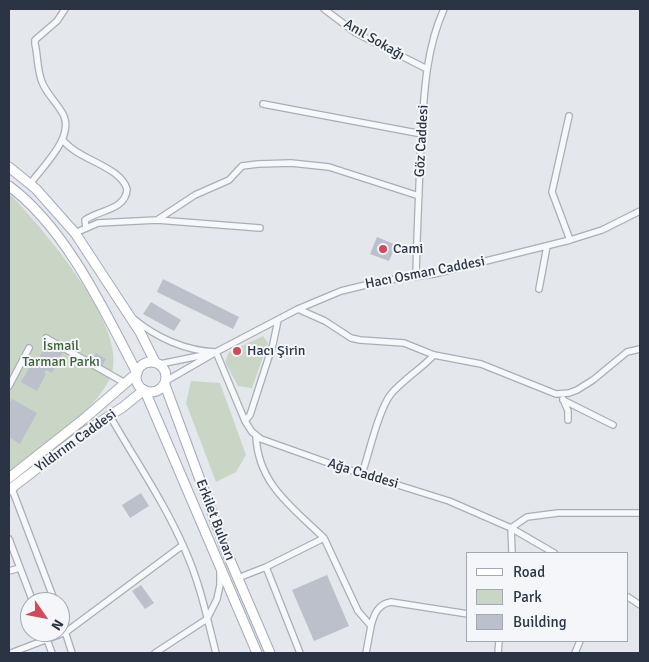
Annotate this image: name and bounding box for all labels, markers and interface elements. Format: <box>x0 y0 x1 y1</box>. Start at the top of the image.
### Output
street label: Anıl Sokağı <box>341 16 407 64</box>
street label: Göz Caddesi <box>412 104 432 178</box>
place label: Cami <box>393 241 423 257</box>
marker: Cami <box>377 243 389 255</box>
street label: Hacı Osman Caddesi <box>364 253 486 293</box>
park label: İsmail Tarman Parkı <box>22 338 100 371</box>
place label: Hacı Şirin <box>247 343 305 359</box>
marker: Hacı Şirin <box>231 345 243 357</box>
street label: Yıldırım Caddesi <box>32 406 120 476</box>
street label: Ağa Caddesi <box>326 455 400 493</box>
street label: Erkilet Bulvarı <box>192 477 238 563</box>
legend <box>467 552 629 642</box>
text: Road <box>513 563 545 581</box>
text: Park <box>513 588 542 606</box>
north arrow <box>20 592 70 642</box>
text: Building <box>513 613 567 631</box>
text: N <box>47 616 67 634</box>

